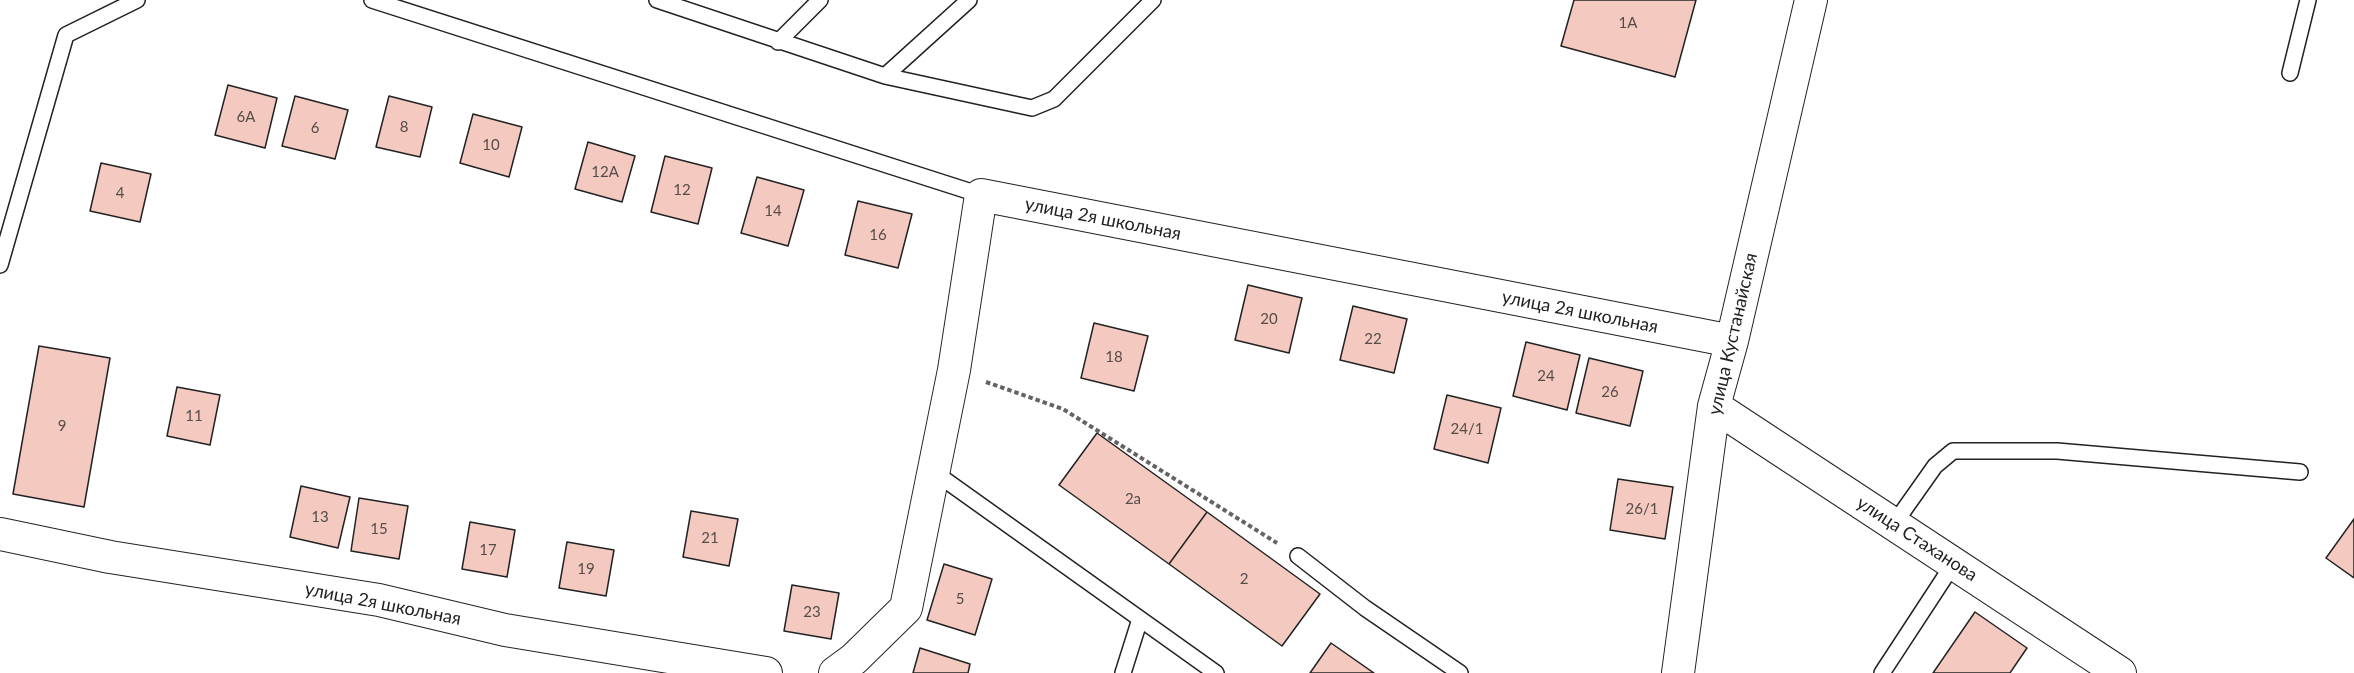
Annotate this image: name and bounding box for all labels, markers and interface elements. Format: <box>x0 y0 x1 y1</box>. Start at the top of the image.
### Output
house number: 1А <box>1619 14 1637 32</box>
house number: 6А <box>237 108 255 126</box>
house number: 8 <box>400 118 408 136</box>
house number: 6 <box>311 119 319 137</box>
house number: 10 <box>482 136 500 154</box>
house number: 12А <box>591 163 619 181</box>
house number: 12 <box>673 181 691 199</box>
house number: 4 <box>116 184 124 202</box>
street label: улица 2я школьная <box>1023 193 1183 245</box>
house number: 14 <box>764 202 782 220</box>
house number: 16 <box>869 226 887 244</box>
street label: улица Кустанайская <box>1704 251 1762 417</box>
street label: улица 2я школьная <box>1500 286 1660 338</box>
house number: 20 <box>1260 310 1278 328</box>
house number: 22 <box>1364 330 1382 348</box>
house number: 18 <box>1105 348 1123 366</box>
house number: 24 <box>1537 367 1555 385</box>
house number: 26 <box>1601 383 1619 401</box>
house number: 11 <box>185 407 203 425</box>
house number: 9 <box>58 417 66 435</box>
house number: 24/1 <box>1451 420 1483 438</box>
house number: 2а <box>1125 490 1141 508</box>
street label: улица Стаханова <box>1853 492 1981 586</box>
house number: 26/1 <box>1626 500 1658 518</box>
house number: 13 <box>311 508 329 526</box>
house number: 15 <box>370 520 388 538</box>
house number: 21 <box>701 529 719 547</box>
house number: 17 <box>479 541 497 559</box>
house number: 19 <box>577 560 595 578</box>
house number: 2 <box>1240 570 1248 588</box>
street label: улица 2я школьная <box>303 578 463 630</box>
house number: 5 <box>956 590 964 608</box>
house number: 23 <box>803 603 821 621</box>

